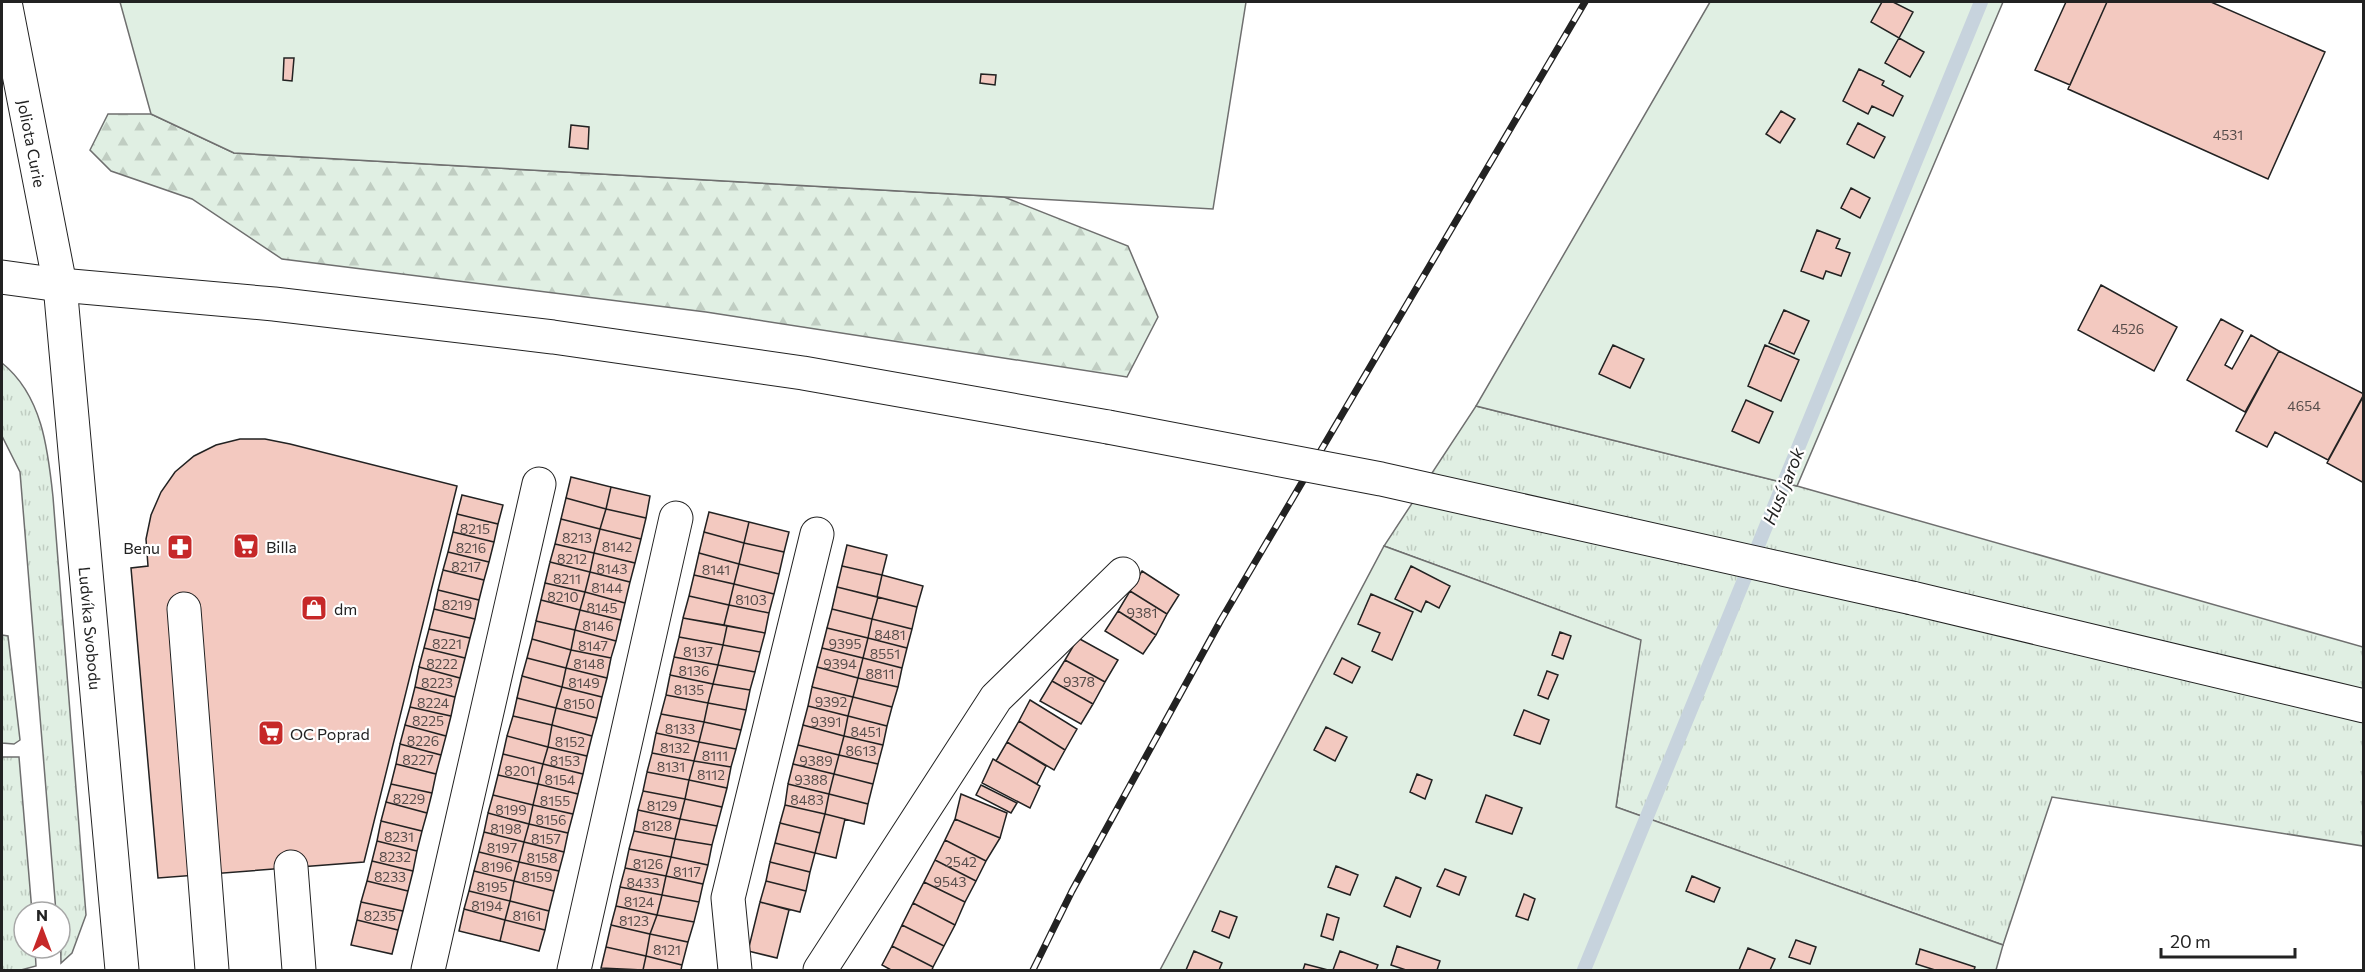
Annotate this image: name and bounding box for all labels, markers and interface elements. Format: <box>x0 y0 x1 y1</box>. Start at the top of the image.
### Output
street label: Joliota Curie <box>15 98 50 189</box>
house number: 4531 <box>2213 126 2243 143</box>
house number: 4526 <box>2112 320 2144 337</box>
house number: 4654 <box>2287 397 2321 414</box>
water label: Husí jarok <box>1758 443 1809 528</box>
house number: 8215 <box>460 520 490 537</box>
house number: 8213 <box>562 529 592 546</box>
supermarket icon: Billa <box>231 531 261 561</box>
pharmacy icon: Benu <box>165 532 195 562</box>
place label: Billa <box>266 537 297 556</box>
place label: Benu <box>123 538 160 557</box>
house number: 8142 <box>602 538 632 555</box>
house number: 8216 <box>456 539 486 556</box>
house number: 8212 <box>557 550 587 567</box>
house number: 8217 <box>451 558 481 575</box>
house number: 8143 <box>597 560 627 577</box>
house number: 8141 <box>702 561 730 578</box>
street label: Ludvíka Svobodu <box>76 566 106 691</box>
house number: 8211 <box>553 570 581 587</box>
house number: 8144 <box>591 579 623 596</box>
house number: 8210 <box>547 588 579 605</box>
house number: 8103 <box>735 591 767 608</box>
shop icon: dm <box>299 593 329 623</box>
house number: 8219 <box>442 596 472 613</box>
place label: dm <box>334 599 357 618</box>
house number: 8145 <box>587 599 617 616</box>
house number: 9381 <box>1127 604 1157 621</box>
house number: 8146 <box>582 617 614 634</box>
house number: 8481 <box>874 626 906 643</box>
house number: 8221 <box>432 635 462 652</box>
house number: 9395 <box>829 635 862 652</box>
house number: 8147 <box>578 637 608 654</box>
house number: 8137 <box>683 643 713 660</box>
house number: 8551 <box>870 645 900 662</box>
house number: 8222 <box>426 655 458 672</box>
house number: 8148 <box>573 655 605 672</box>
house number: 9394 <box>823 655 857 672</box>
house number: 8136 <box>679 662 709 679</box>
house number: 8811 <box>866 665 894 682</box>
house number: 9378 <box>1063 673 1095 690</box>
house number: 8223 <box>421 674 453 691</box>
house number: 8149 <box>568 674 600 691</box>
house number: 8135 <box>674 681 704 698</box>
house number: 9392 <box>815 693 848 710</box>
house number: 8224 <box>417 694 450 711</box>
house number: 8150 <box>563 695 595 712</box>
house number: 8225 <box>412 712 444 729</box>
house number: 9391 <box>811 713 841 730</box>
supermarket icon: OC Poprad <box>256 718 286 748</box>
house number: 8133 <box>665 720 695 737</box>
house number: 8451 <box>851 723 881 740</box>
place label: OC Poprad <box>290 724 370 743</box>
house number: 8226 <box>407 732 439 749</box>
house number: 8152 <box>555 733 585 750</box>
house number: 8132 <box>660 739 690 756</box>
house number: 8613 <box>846 742 876 759</box>
house number: 8111 <box>702 747 728 764</box>
house number: 8227 <box>402 751 434 768</box>
house number: 8153 <box>550 752 580 769</box>
house number: 9389 <box>799 752 833 769</box>
house number: 8131 <box>657 758 685 775</box>
house number: 8201 <box>504 762 536 779</box>
house number: 8112 <box>697 766 725 783</box>
house number: 8154 <box>545 771 576 788</box>
house number: 9388 <box>794 771 828 788</box>
house number: 8229 <box>393 790 425 807</box>
house number: 8483 <box>790 791 824 808</box>
house number: 8155 <box>540 792 570 809</box>
house number: 8129 <box>647 797 677 814</box>
house number: 8199 <box>495 801 527 818</box>
house number: 8156 <box>535 811 567 828</box>
house number: 8128 <box>642 817 672 834</box>
house number: 8198 <box>490 820 522 837</box>
house number: 8231 <box>384 828 414 845</box>
house number: 8157 <box>531 830 561 847</box>
house number: 8197 <box>487 839 517 856</box>
house number: 8232 <box>379 848 411 865</box>
house number: 8158 <box>526 849 558 866</box>
house number: 2542 <box>945 853 977 870</box>
house number: 8126 <box>633 855 663 872</box>
house number: 8196 <box>481 858 513 875</box>
house number: 8117 <box>673 863 701 880</box>
house number: 8233 <box>374 868 406 885</box>
house number: 8159 <box>521 868 553 885</box>
house number: 9543 <box>934 873 966 890</box>
house number: 8433 <box>627 874 659 891</box>
house number: 8195 <box>476 878 508 895</box>
house number: 8124 <box>624 893 655 910</box>
house number: 8194 <box>471 897 503 914</box>
north arrow <box>12 900 72 960</box>
text: N <box>36 905 48 924</box>
house number: 8235 <box>364 907 396 924</box>
house number: 8161 <box>513 907 541 924</box>
house number: 8123 <box>619 912 649 929</box>
scale bar <box>2161 921 2294 959</box>
text: 20 m <box>2170 930 2211 952</box>
house number: 8121 <box>653 941 681 958</box>

